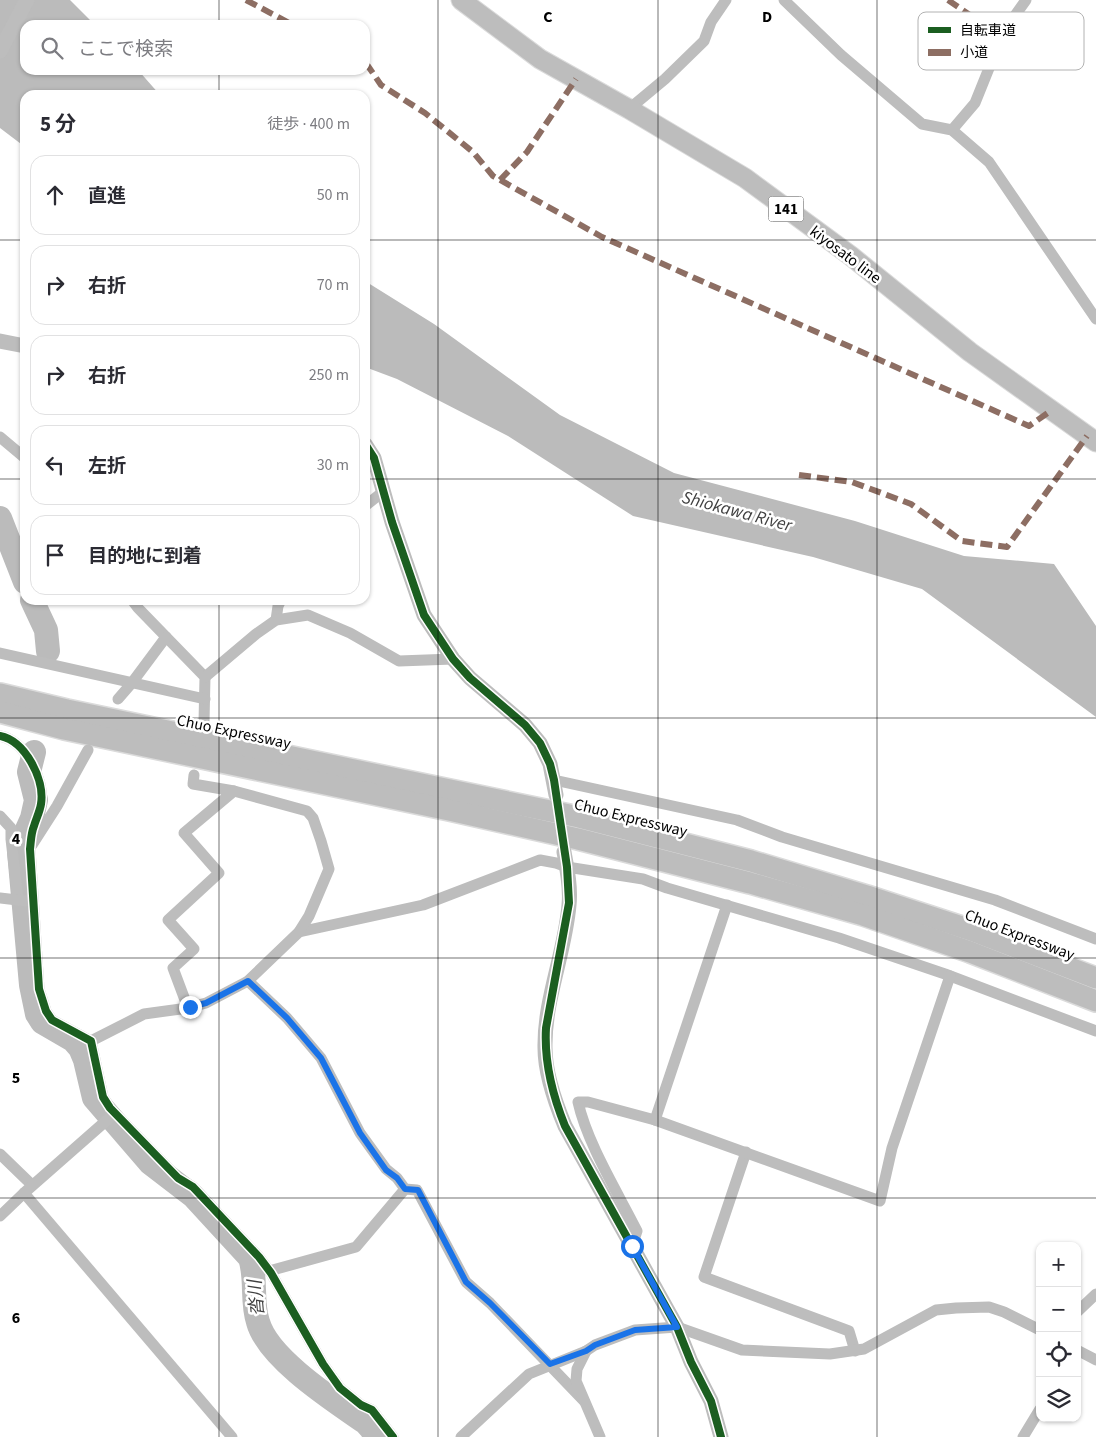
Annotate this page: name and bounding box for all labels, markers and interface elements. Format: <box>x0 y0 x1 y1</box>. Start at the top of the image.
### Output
text: C <box>543 6 553 28</box>
text: D <box>762 6 772 28</box>
legend <box>918 12 1084 70</box>
search box <box>20 20 370 75</box>
text: 自転車道 <box>960 21 1016 41</box>
icon: search <box>38 34 66 62</box>
text: ここで検索 <box>78 36 173 63</box>
text: 小道 <box>960 43 988 63</box>
text: 5 分 <box>40 109 76 139</box>
text: 徒歩 · 400 m <box>267 113 350 135</box>
icon: ahead <box>41 181 69 209</box>
text: 直進 <box>88 183 126 210</box>
text: 50 m <box>317 184 349 206</box>
road number: 141 <box>768 196 804 222</box>
street label: kiyosato line <box>805 221 886 289</box>
icon: right <box>41 271 69 299</box>
text: 右折 <box>88 273 126 300</box>
text: 70 m <box>317 274 349 296</box>
icon: right <box>41 361 69 389</box>
text: 右折 <box>88 363 126 390</box>
text: 250 m <box>309 364 349 386</box>
icon: left <box>41 451 69 479</box>
text: 左折 <box>88 453 126 480</box>
text: 30 m <box>317 454 349 476</box>
water label: Shiokawa River <box>679 485 795 538</box>
icon: arrive <box>41 541 69 569</box>
text: 目的地に到着 <box>88 543 202 570</box>
street label: Chuo Expressway <box>175 709 293 755</box>
street label: Chuo Expressway <box>572 793 690 843</box>
text: 4 <box>12 828 21 850</box>
street label: Chuo Expressway <box>962 904 1078 966</box>
route end <box>179 996 202 1019</box>
text: 5 <box>12 1067 20 1089</box>
route start <box>621 1235 644 1258</box>
map controls <box>1036 1242 1081 1422</box>
button: + <box>1036 1242 1081 1287</box>
water label: 沓川 <box>242 1277 271 1317</box>
button: − <box>1036 1287 1081 1332</box>
text: 6 <box>12 1307 20 1329</box>
button: locate <box>1036 1332 1081 1377</box>
button: layers <box>1036 1377 1081 1422</box>

